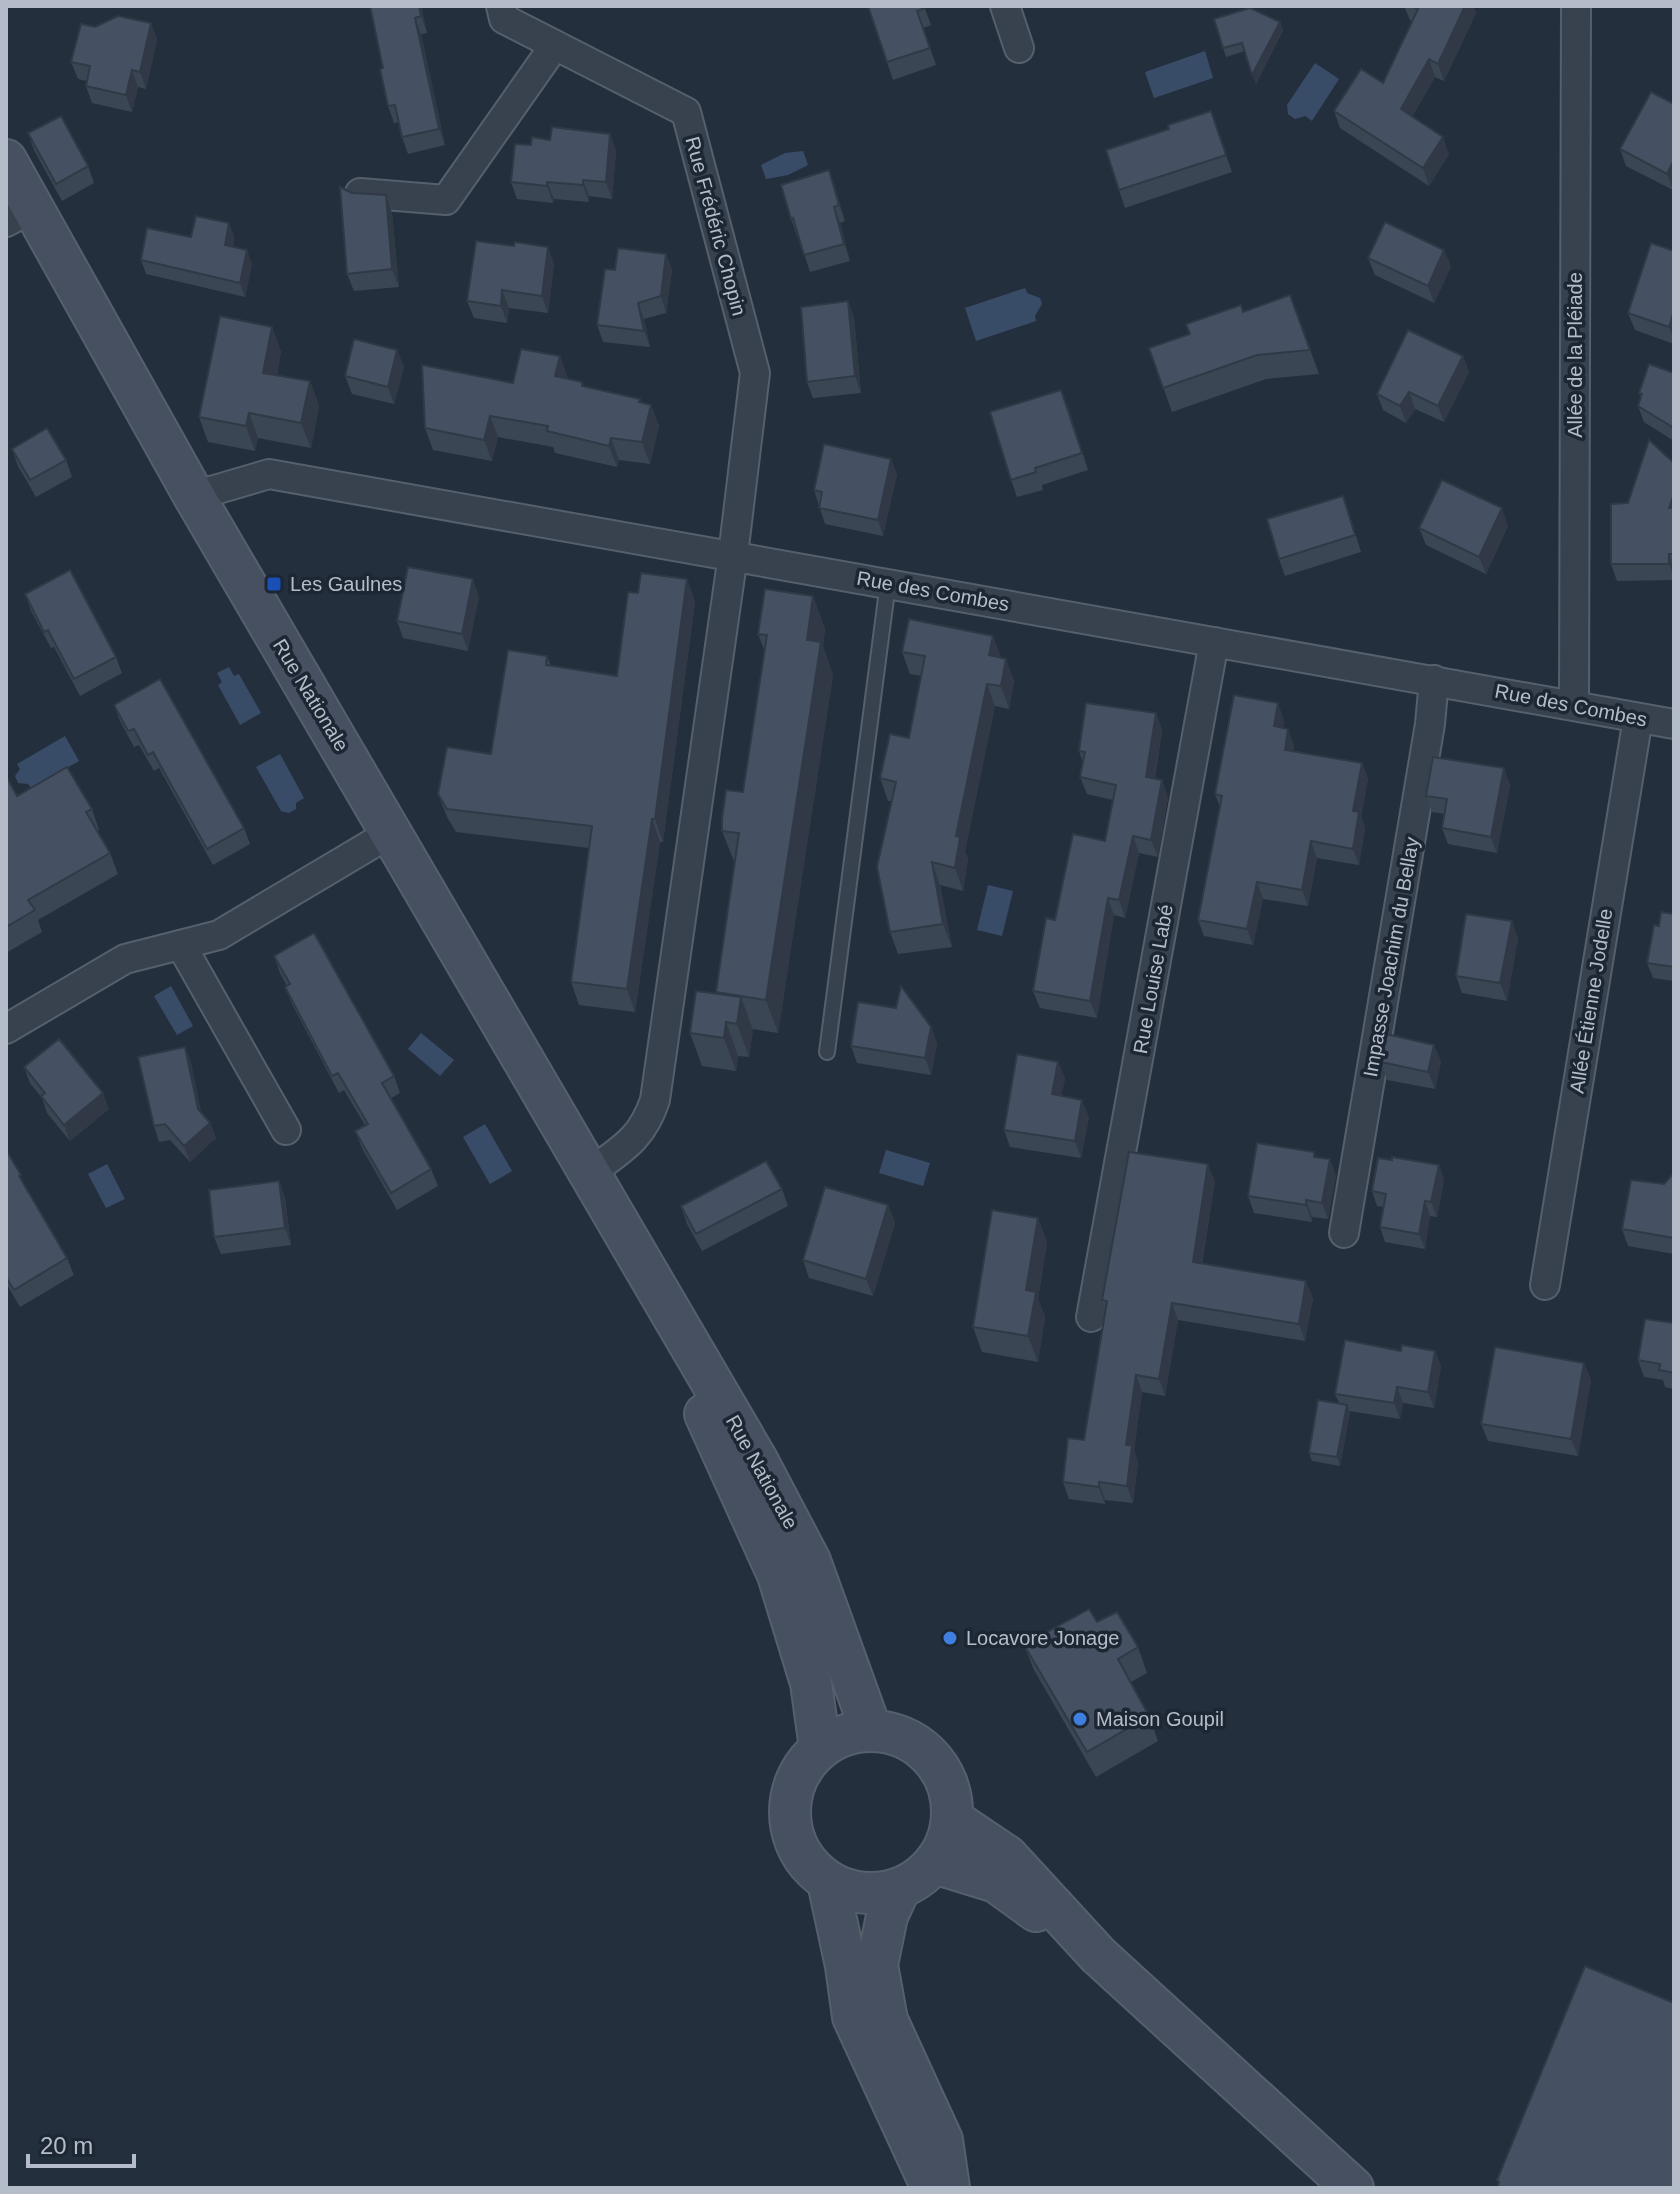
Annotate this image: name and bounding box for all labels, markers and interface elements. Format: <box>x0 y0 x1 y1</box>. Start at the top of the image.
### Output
street label: Rue Frédéric Chopin <box>681 134 751 318</box>
street label: Allée de la Pléiade <box>1564 272 1586 438</box>
street label: Rue des Combes <box>855 567 1011 615</box>
place label: Les Gaulnes <box>290 573 402 595</box>
marker: Les Gaulnes <box>265 575 283 593</box>
street label: Rue Nationale <box>269 635 353 755</box>
street label: Rue des Combes <box>1493 679 1649 731</box>
street label: Impasse Joachim du Bellay <box>1359 835 1423 1079</box>
street label: Rue Louise Labé <box>1129 903 1177 1055</box>
street label: Allée Étienne Jodelle <box>1566 907 1616 1095</box>
street label: Rue Nationale <box>722 1411 802 1533</box>
place label: Locavore Jonage <box>966 1627 1119 1649</box>
marker: Locavore Jonage <box>941 1629 959 1647</box>
place label: Maison Goupil <box>1096 1708 1224 1730</box>
marker: Maison Goupil <box>1071 1710 1089 1728</box>
scale bar <box>28 2118 134 2168</box>
text: 20 m <box>40 2132 93 2159</box>

